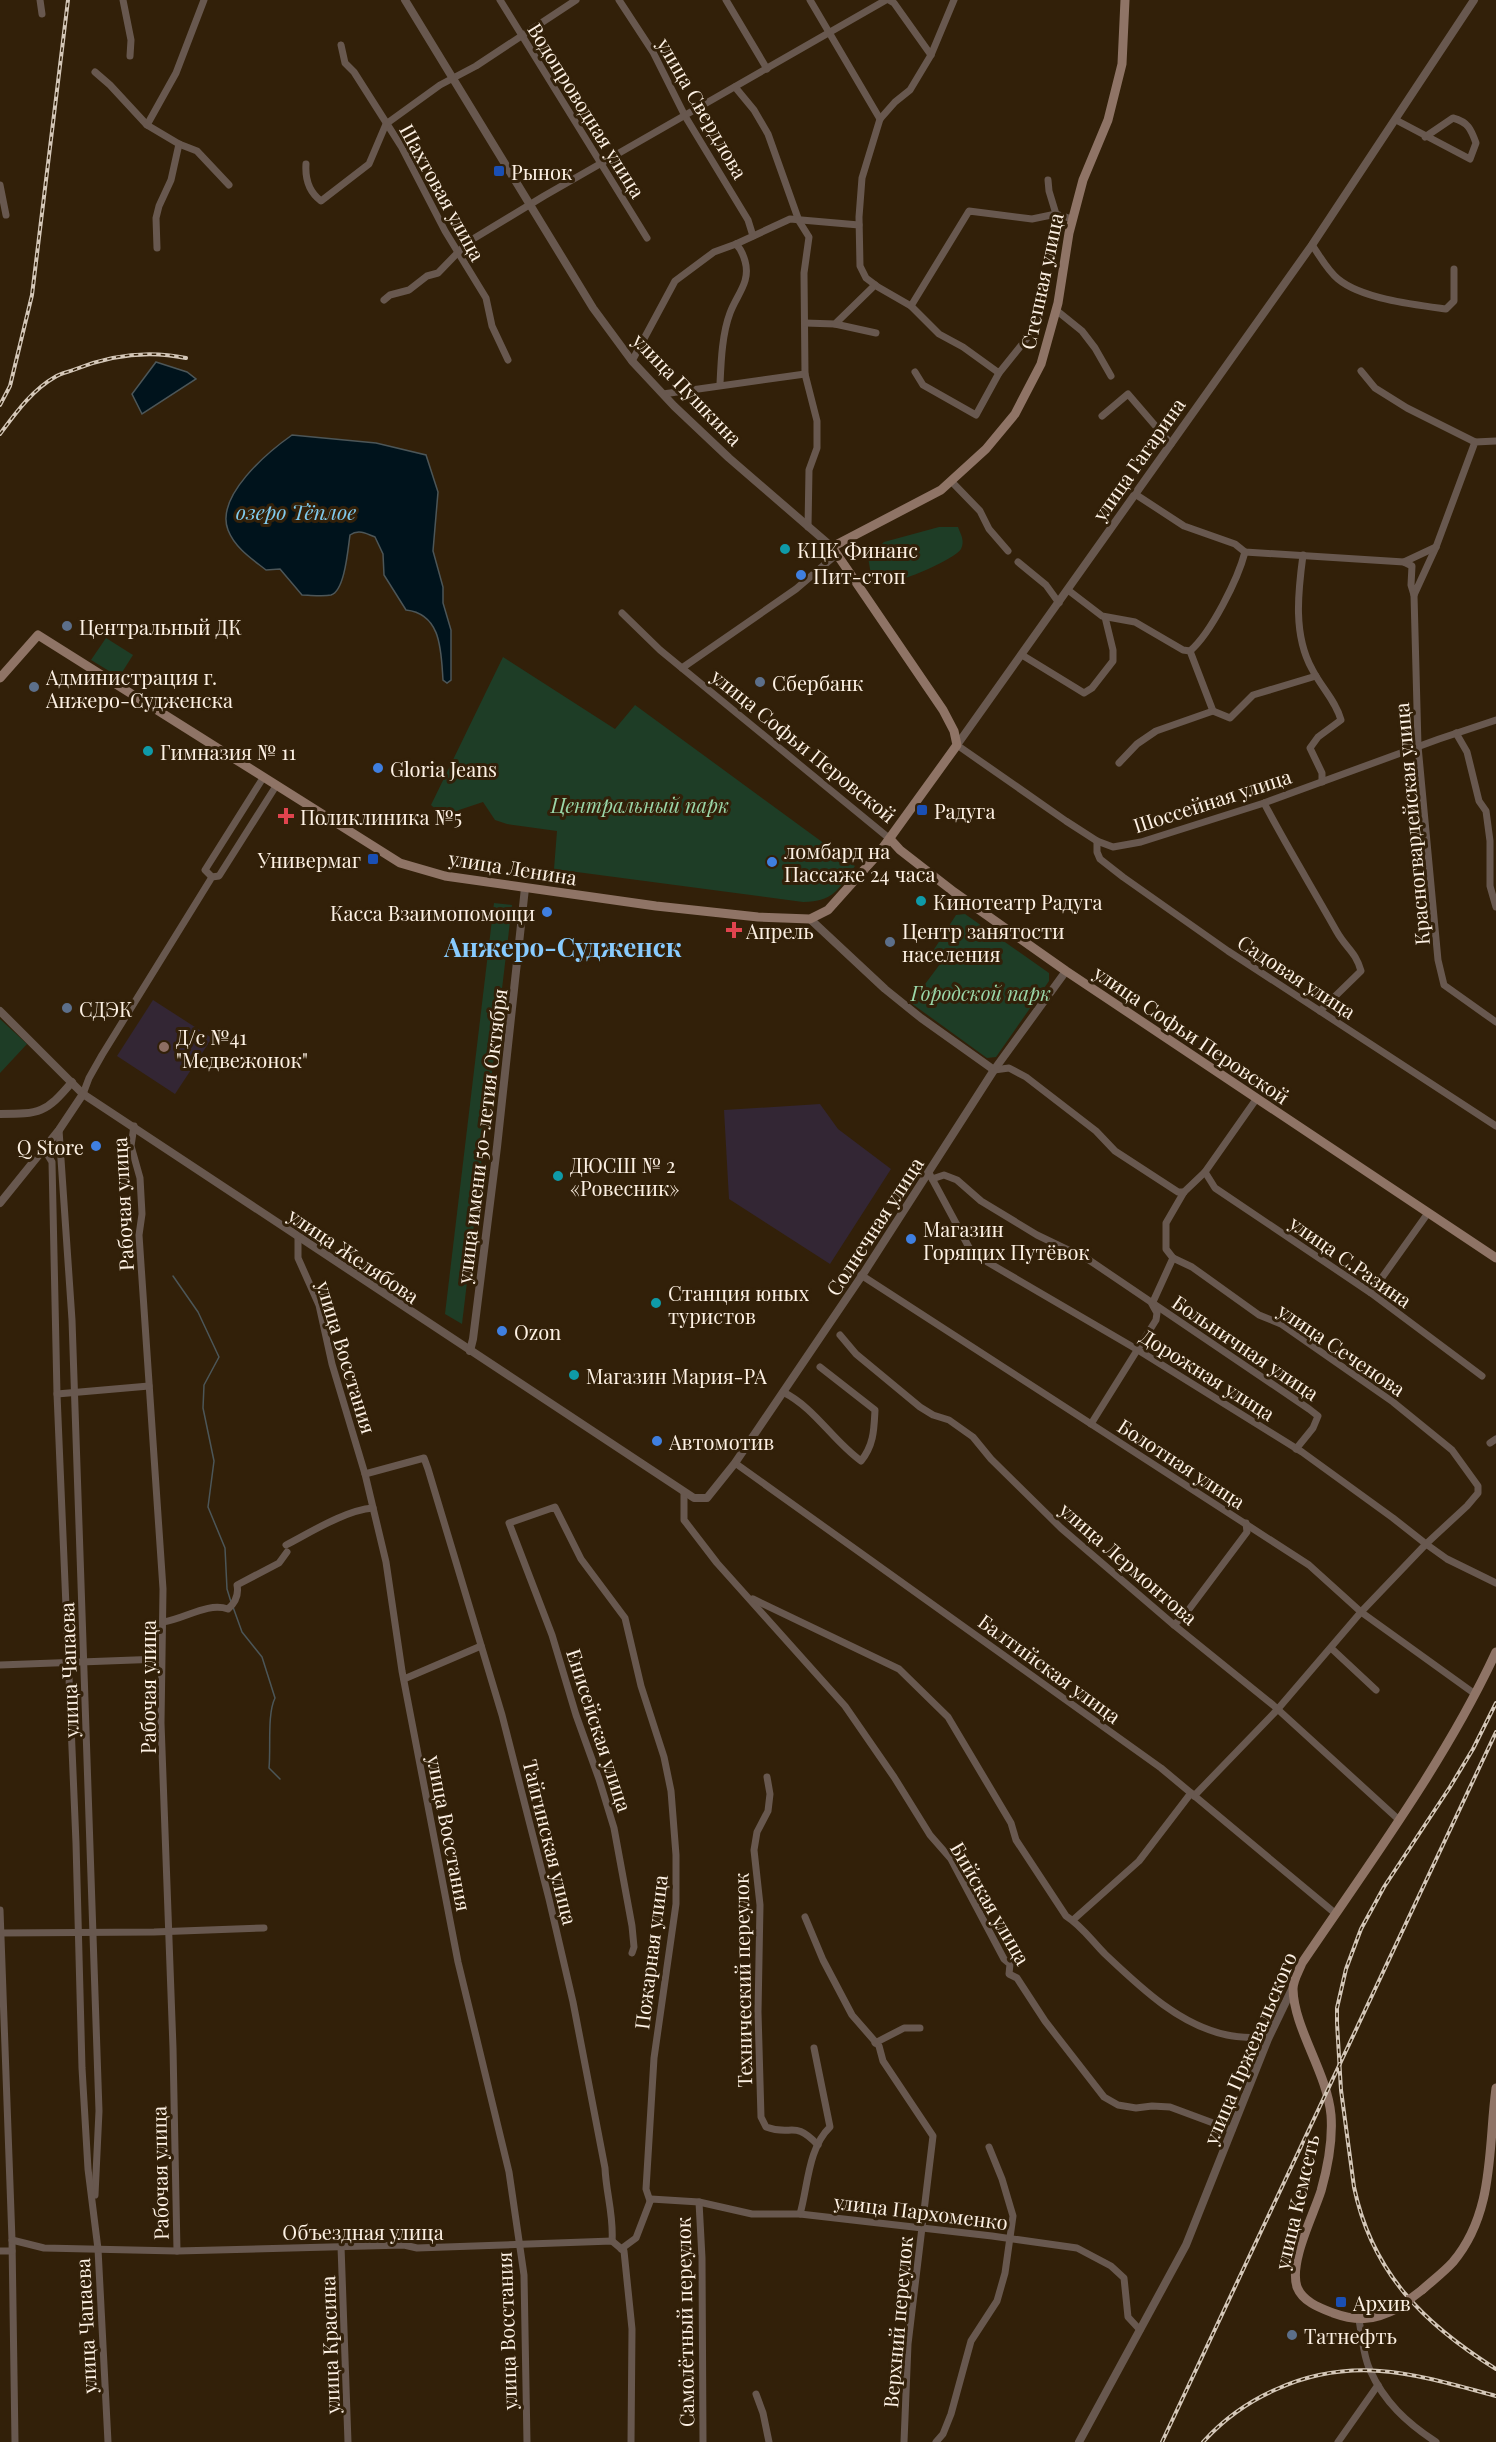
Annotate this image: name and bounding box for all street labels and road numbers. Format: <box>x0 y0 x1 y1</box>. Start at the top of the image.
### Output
street label: Водопроводная улица <box>522 17 652 203</box>
street label: улица Свердлова <box>651 32 754 183</box>
street label: Шахтовая улица <box>394 119 492 265</box>
street label: Степная улица <box>1013 210 1069 352</box>
street label: улица Пушкина <box>627 326 749 451</box>
street label: улица Гагарина <box>1085 392 1191 527</box>
street label: улица Софьи Перовской <box>705 661 902 828</box>
street label: Красногвардейская улица <box>1387 702 1435 946</box>
street label: Шоссейная улица <box>1129 762 1295 838</box>
street label: улица Ленина <box>446 843 579 890</box>
street label: Садовая улица <box>1233 928 1361 1024</box>
street label: улица Софьи Перовской <box>1088 958 1295 1110</box>
street label: улица имени 50-летия Октября <box>449 987 513 1286</box>
street label: Рабочая улица <box>105 1136 139 1272</box>
street label: Солнечная улица <box>819 1151 929 1300</box>
street label: улица Желябова <box>282 1201 425 1309</box>
street label: улица С.Разина <box>1284 1208 1417 1313</box>
street label: улица Восстания <box>311 1276 383 1437</box>
street label: Больничная улица <box>1168 1288 1325 1406</box>
street label: улица Сеченова <box>1272 1296 1411 1402</box>
street label: Дорожная улица <box>1136 1322 1280 1426</box>
street label: Болотная улица <box>1113 1412 1251 1514</box>
street label: улица Лермонтова <box>1054 1495 1204 1630</box>
street label: улица Чапаева <box>52 1602 84 1739</box>
street label: Балтийская улица <box>973 1607 1127 1729</box>
street label: Рабочая улица <box>134 1620 161 1754</box>
street label: Енисейская улица <box>561 1645 639 1815</box>
street label: улица Восстания <box>421 1752 478 1914</box>
street label: Тайгинская улица <box>517 1757 585 1928</box>
street label: Бийская улица <box>945 1837 1037 1969</box>
street label: Технический переулок <box>727 1872 757 2088</box>
street label: Пожарная улица <box>627 1873 673 2031</box>
street label: улица Пржевальского <box>1196 1948 1302 2149</box>
street label: Рабочая улица <box>144 2106 174 2240</box>
street label: улица Кемсеть <box>1267 2132 1325 2273</box>
street label: улица Пархоменко <box>832 2187 1009 2235</box>
street label: Самолётный переулок <box>669 2216 699 2427</box>
street label: Объездная улица <box>282 2218 444 2245</box>
street label: Верхний переулок <box>876 2235 918 2409</box>
street label: улица Восстания <box>490 2251 522 2412</box>
street label: улица Чапаева <box>68 2258 102 2395</box>
street label: улица Красина <box>313 2275 345 2416</box>

